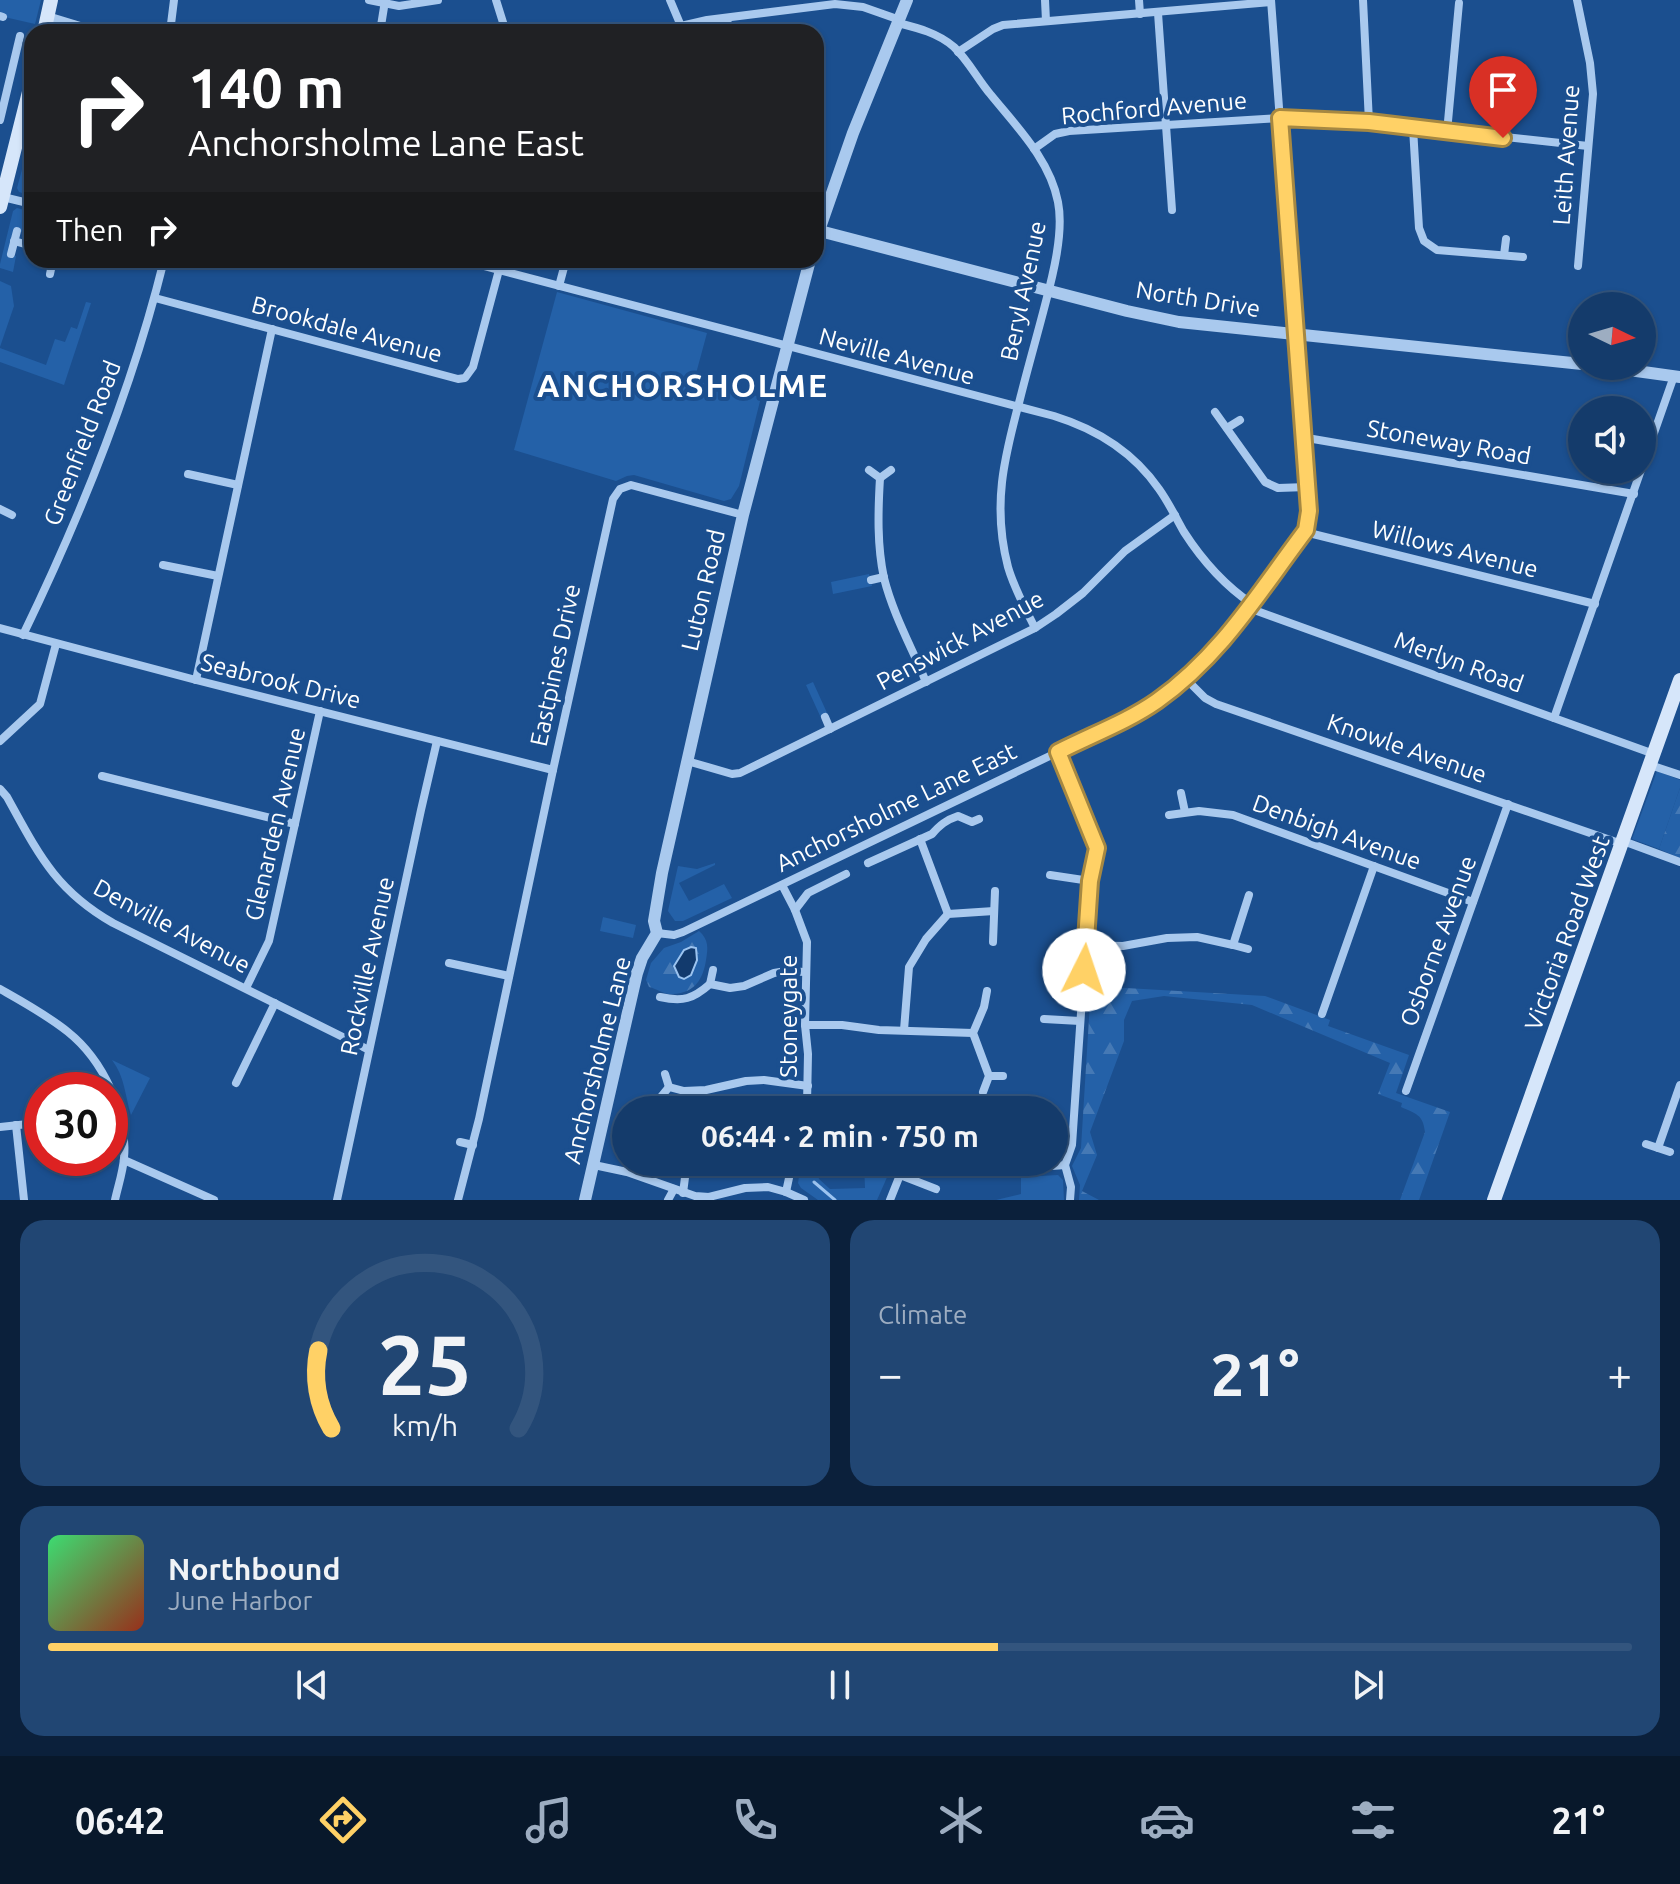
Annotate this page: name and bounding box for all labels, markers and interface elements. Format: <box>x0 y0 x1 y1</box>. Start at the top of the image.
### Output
icon: right <box>56 56 160 160</box>
text: 140 m <box>188 56 344 119</box>
pin <box>1469 56 1537 138</box>
icon: arrive <box>1481 68 1525 112</box>
street label: Leith Avenue <box>1548 84 1584 226</box>
street label: Rochford Avenue <box>1060 86 1248 130</box>
text: Anchorsholme Lane East <box>188 122 584 163</box>
icon: right <box>140 208 184 252</box>
text: Then <box>56 213 124 247</box>
street label: Beryl Avenue <box>995 219 1051 363</box>
street label: North Drive <box>1134 276 1262 322</box>
street label: Brookdale Avenue <box>249 291 445 367</box>
north arrow <box>1568 292 1656 380</box>
map controls <box>1568 292 1656 484</box>
street label: Neville Avenue <box>816 322 978 390</box>
street label: Greenfield Road <box>38 357 126 529</box>
district label: ANCHORSHOLME <box>537 367 829 403</box>
button: sound <box>1568 396 1656 484</box>
street label: Stoneway Road <box>1365 414 1533 470</box>
street label: Willows Avenue <box>1369 515 1541 583</box>
street label: Luton Road <box>676 527 730 653</box>
street label: Eastpines Drive <box>525 581 585 749</box>
street label: Penswick Avenue <box>872 585 1048 695</box>
street label: Merlyn Road <box>1391 626 1527 698</box>
street label: Seabrook Drive <box>198 648 364 714</box>
street label: Knowle Avenue <box>1324 708 1490 788</box>
street label: Glenarden Avenue <box>240 725 310 923</box>
street label: Anchorsholme Lane East <box>772 737 1021 877</box>
street label: Denbigh Avenue <box>1249 789 1425 875</box>
street label: Victoria Road West <box>1519 832 1615 1034</box>
street label: Osborne Avenue <box>1395 852 1481 1030</box>
street label: Denville Avenue <box>89 873 255 979</box>
street label: Rockville Avenue <box>335 874 399 1058</box>
position arrow <box>1042 928 1126 1012</box>
street label: Anchorsholme Lane <box>558 954 636 1166</box>
street label: Stoneygate <box>775 954 802 1078</box>
speed limit sign: 30 <box>24 1072 128 1176</box>
text: 06:44 · 2 min · 750 m <box>701 1119 979 1153</box>
text: Climate <box>878 1300 967 1329</box>
text: 25 <box>378 1317 472 1411</box>
text: 21° <box>1211 1340 1299 1407</box>
text: − <box>878 1349 903 1398</box>
text: + <box>1607 1349 1632 1398</box>
text: km/h <box>392 1409 458 1441</box>
text: Northbound <box>168 1552 340 1586</box>
text: June Harbor <box>168 1586 312 1615</box>
icon: previous <box>290 1663 334 1707</box>
icon: pause <box>818 1663 862 1707</box>
icon: next <box>1346 1663 1390 1707</box>
icon: directions <box>315 1792 371 1848</box>
icon: music <box>521 1792 577 1848</box>
icon: phone <box>727 1792 783 1848</box>
icon: climate <box>933 1792 989 1848</box>
icon: car <box>1139 1792 1195 1848</box>
icon: filters <box>1345 1792 1401 1848</box>
text: 06:42 <box>75 1800 165 1841</box>
text: 21° <box>1552 1800 1605 1841</box>

